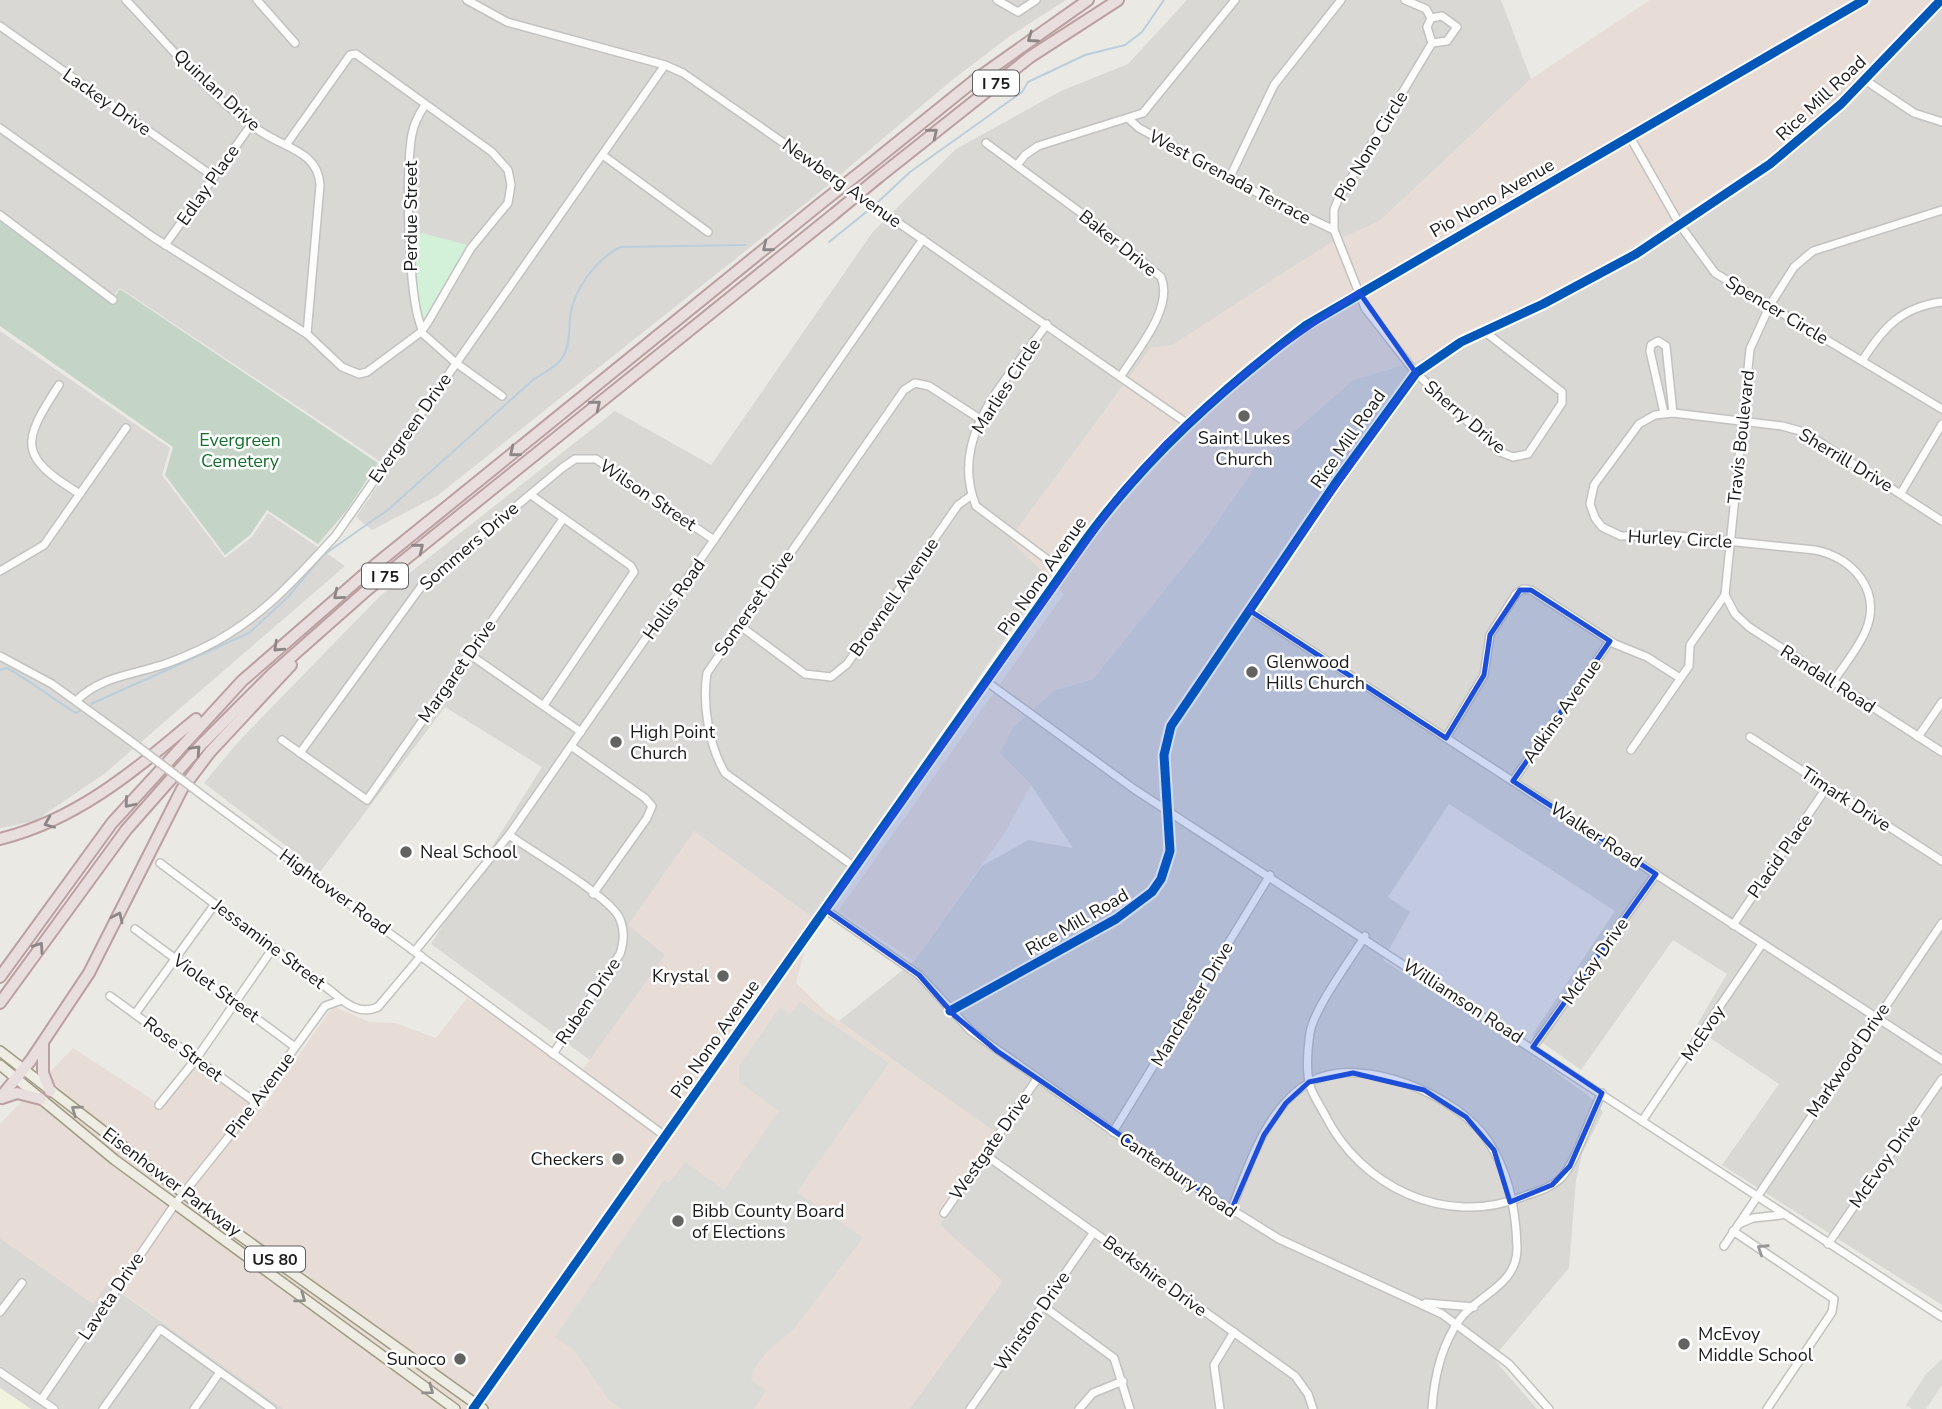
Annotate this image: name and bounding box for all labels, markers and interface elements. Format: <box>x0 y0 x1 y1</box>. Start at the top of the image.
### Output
one-way arrow <box>1027 30 1040 42</box>
street label: Quinlan Drive <box>168 43 266 137</box>
street label: Rice Mill Road <box>1771 50 1871 146</box>
street label: Lackey Drive <box>58 63 156 141</box>
road number: I 75 <box>973 71 1019 96</box>
street label: Pio Nono Circle <box>1329 87 1413 205</box>
street label: West Grenada Terrace <box>1145 124 1315 230</box>
one-way arrow <box>925 129 938 141</box>
street label: Newberg Avenue <box>777 133 907 233</box>
street label: Edlay Place <box>171 140 245 230</box>
street label: Pio Nono Avenue <box>1426 153 1558 243</box>
street label: Perdue Street <box>399 160 423 271</box>
street label: Baker Drive <box>1074 204 1162 282</box>
one-way arrow <box>763 239 775 252</box>
street label: Spencer Circle <box>1721 270 1833 350</box>
street label: Marlies Circle <box>966 334 1046 438</box>
street label: Evergreen Drive <box>363 368 457 488</box>
street label: Travis Boulevard <box>1722 369 1760 505</box>
street label: Sherry Drive <box>1419 375 1511 459</box>
street label: Rice Mill Road <box>1305 385 1391 493</box>
one-way arrow <box>588 401 601 413</box>
marker: Saint Lukes Church <box>1236 408 1252 424</box>
street label: Sherrill Drive <box>1794 422 1898 498</box>
place label: Saint Lukes Church <box>1198 426 1290 471</box>
park label: Evergreen Cemetery <box>199 428 281 473</box>
one-way arrow <box>510 444 523 456</box>
street label: Wilson Street <box>595 454 702 537</box>
street label: Sommers Drive <box>414 496 524 596</box>
street label: Pio Nono Avenue <box>992 512 1092 640</box>
street label: Hurley Circle <box>1627 524 1733 554</box>
street label: Brownell Avenue <box>844 533 944 661</box>
one-way arrow <box>411 544 424 556</box>
street label: Somerset Drive <box>709 545 799 661</box>
street label: Hollis Road <box>637 554 711 644</box>
road number: I 75 <box>362 564 408 589</box>
one-way arrow <box>333 587 345 600</box>
street label: Margaret Drive <box>413 615 501 727</box>
one-way arrow <box>273 639 286 652</box>
street label: Randall Road <box>1776 639 1880 719</box>
place label: Glenwood Hills Church <box>1266 650 1365 695</box>
street label: Adkins Avenue <box>1517 654 1607 768</box>
marker: Glenwood Hills Church <box>1244 664 1260 680</box>
place label: High Point Church <box>630 720 716 765</box>
marker: High Point Church <box>608 734 624 750</box>
one-way arrow <box>188 745 201 758</box>
street label: Timark Drive <box>1796 761 1896 837</box>
one-way arrow <box>125 795 137 808</box>
street label: Walker Road <box>1545 796 1647 874</box>
street label: Placid Place <box>1742 809 1818 903</box>
one-way arrow <box>44 815 57 829</box>
place label: Neal School <box>420 840 518 864</box>
street label: Hightower Road <box>274 843 396 941</box>
marker: Neal School <box>398 844 414 860</box>
street label: Rice Mill Road <box>1021 883 1133 961</box>
street label: Jessamine Street <box>207 893 331 995</box>
one-way arrow <box>110 912 124 924</box>
street label: McKay Drive <box>1556 913 1634 1009</box>
street label: Manchester Drive <box>1145 937 1239 1071</box>
one-way arrow <box>31 942 43 955</box>
street label: Violet Street <box>167 948 265 1028</box>
street label: Ruben Drive <box>550 953 626 1049</box>
street label: Williamson Road <box>1398 953 1528 1049</box>
place label: Krystal <box>652 964 710 988</box>
marker: Krystal <box>715 968 731 984</box>
street label: Pio Nono Avenue <box>665 975 765 1103</box>
street label: Markwood Drive <box>1801 998 1895 1122</box>
street label: McEvoy <box>1676 1000 1731 1066</box>
street label: Rose Street <box>138 1011 228 1087</box>
street label: Pine Avenue <box>220 1047 300 1143</box>
street label: Westgate Drive <box>944 1087 1036 1205</box>
one-way arrow <box>71 1105 84 1118</box>
street label: McEvoy Drive <box>1844 1109 1926 1213</box>
street label: Eisenhower Parkway <box>98 1122 247 1243</box>
street label: Canterbury Road <box>1114 1127 1242 1223</box>
place label: Checkers <box>530 1147 604 1171</box>
marker: Checkers <box>610 1151 626 1167</box>
place label: Bibb County Board of Elections <box>692 1199 845 1244</box>
marker: Bibb County Board of Elections <box>670 1213 686 1229</box>
street label: Berkshire Drive <box>1098 1230 1212 1322</box>
one-way arrow <box>1756 1245 1769 1258</box>
road number: US 80 <box>245 1246 305 1272</box>
street label: Laveta Drive <box>73 1247 149 1345</box>
street label: Winston Drive <box>989 1266 1075 1376</box>
one-way arrow <box>293 1289 306 1302</box>
place label: McEvoy Middle School <box>1698 1322 1814 1367</box>
marker: McEvoy Middle School <box>1676 1336 1692 1352</box>
place label: Sunoco <box>386 1347 446 1371</box>
marker: Sunoco <box>452 1351 468 1367</box>
one-way arrow <box>421 1382 434 1394</box>

